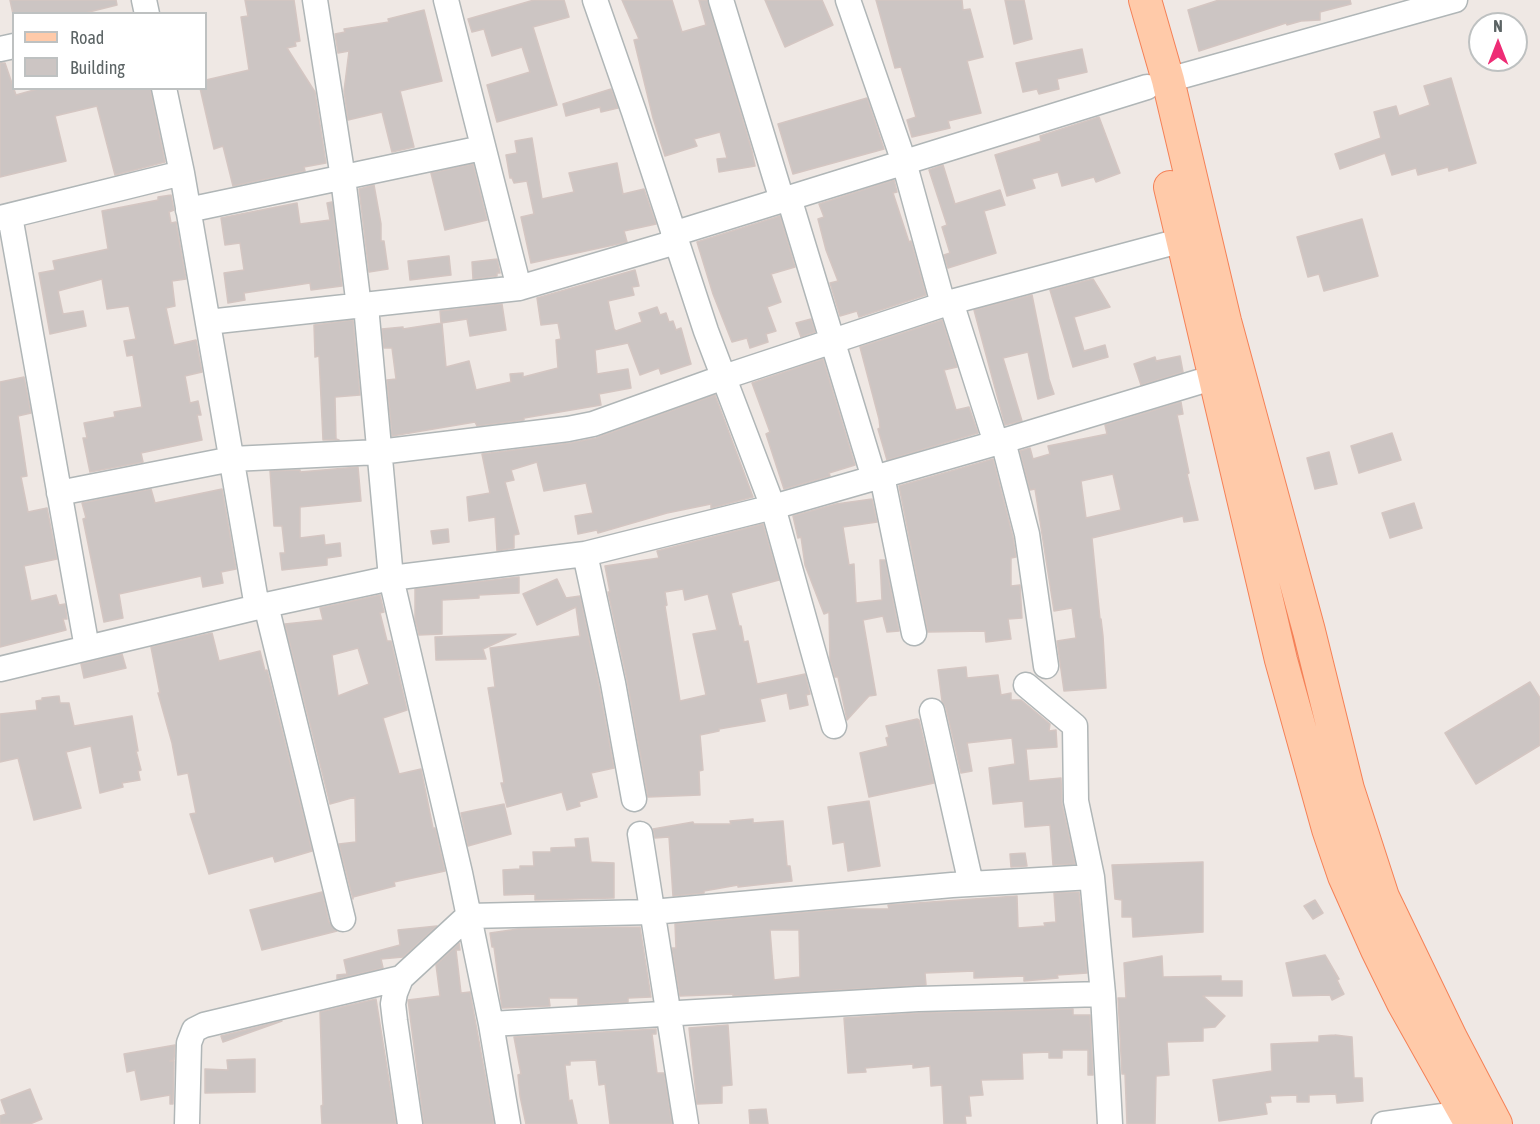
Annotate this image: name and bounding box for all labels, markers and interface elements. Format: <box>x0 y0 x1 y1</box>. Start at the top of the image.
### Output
legend <box>12 12 207 90</box>
north arrow <box>1468 12 1528 72</box>
text: N <box>1493 17 1503 35</box>
text: Road <box>70 27 104 48</box>
text: Building <box>70 57 125 78</box>

